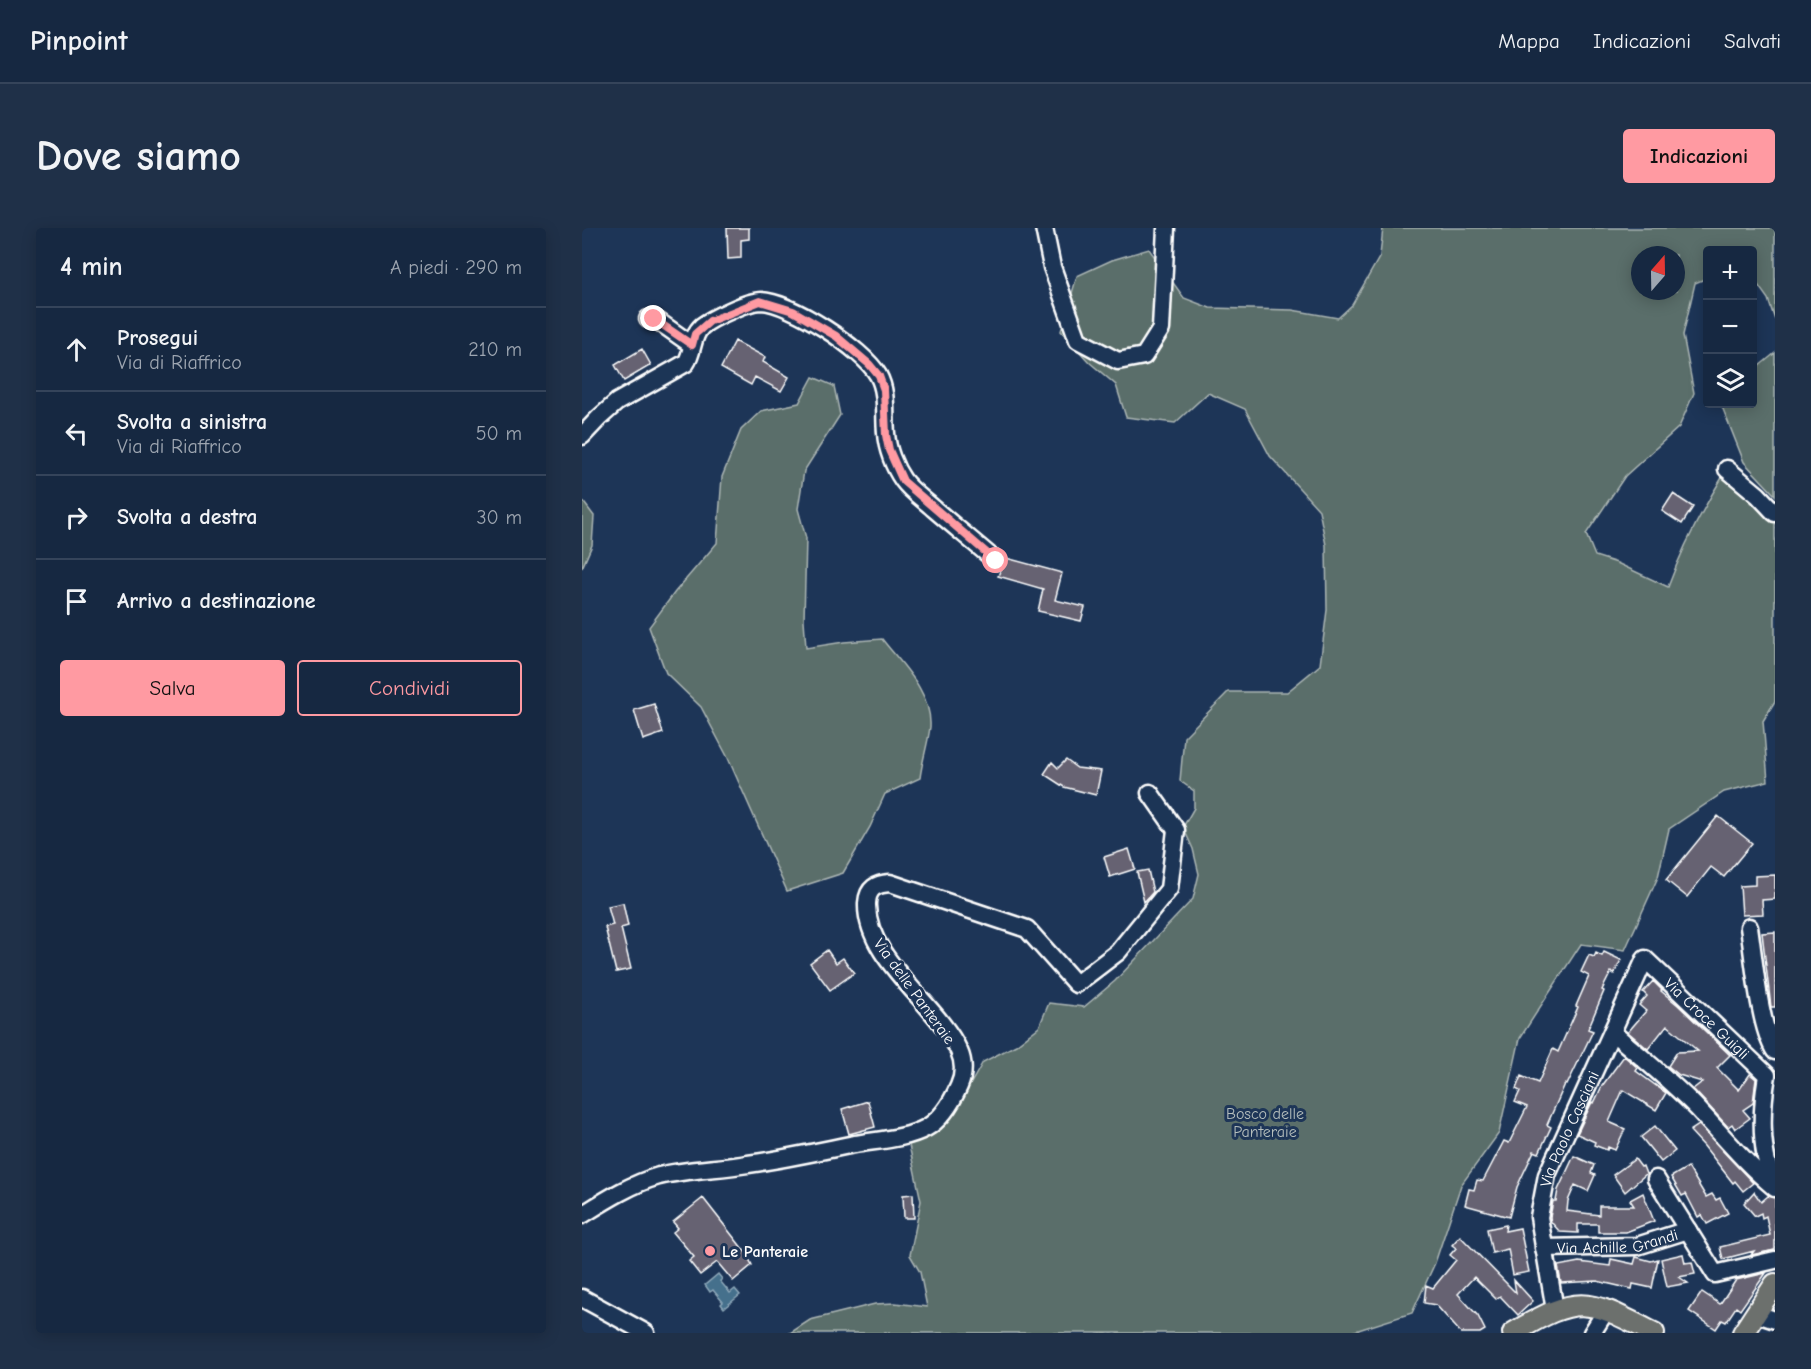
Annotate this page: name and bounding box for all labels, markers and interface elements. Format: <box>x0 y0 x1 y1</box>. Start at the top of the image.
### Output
text: Pinpoint <box>30 25 128 57</box>
text: Mappa <box>1498 29 1560 53</box>
text: Indicazioni <box>1593 29 1691 53</box>
text: Salvati <box>1724 29 1781 53</box>
button: Indicazioni <box>1623 129 1775 183</box>
text: Dove siamo <box>36 132 241 181</box>
north arrow <box>1631 246 1685 300</box>
map controls <box>1703 246 1757 408</box>
button: + <box>1703 246 1757 300</box>
text: 4 min <box>60 252 123 282</box>
text: A piedi · 290 m <box>390 256 522 279</box>
button: − <box>1703 300 1757 354</box>
route end <box>640 305 666 331</box>
text: Prosegui <box>117 325 198 351</box>
icon: ahead <box>60 333 93 366</box>
text: 210 m <box>468 338 522 361</box>
text: Via di Riaffrico <box>117 351 242 374</box>
button: layers <box>1703 354 1757 408</box>
text: Svolta a sinistra <box>117 409 267 435</box>
icon: left <box>60 417 93 450</box>
text: 50 m <box>476 422 522 445</box>
text: Via di Riaffrico <box>117 435 242 458</box>
icon: right <box>60 501 93 534</box>
text: Svolta a destra <box>117 504 258 530</box>
text: 30 m <box>476 506 522 529</box>
route start <box>982 547 1008 573</box>
icon: arrive <box>60 585 93 618</box>
text: Arrivo a destinazione <box>117 588 316 614</box>
button: Salva <box>60 660 285 716</box>
button: Condividi <box>297 660 522 716</box>
street label: Via delle Panteraie <box>870 935 959 1048</box>
street label: Via Croce Guigli <box>1660 974 1753 1063</box>
street label: Via Paolo Casciani <box>1537 1068 1603 1188</box>
park label: Bosco delle Panteraie <box>1226 1105 1304 1141</box>
street label: Via Achille Grandi <box>1557 1226 1680 1258</box>
place label: Le Panteraie <box>722 1243 808 1261</box>
marker: Le Panteraie <box>703 1244 717 1258</box>

